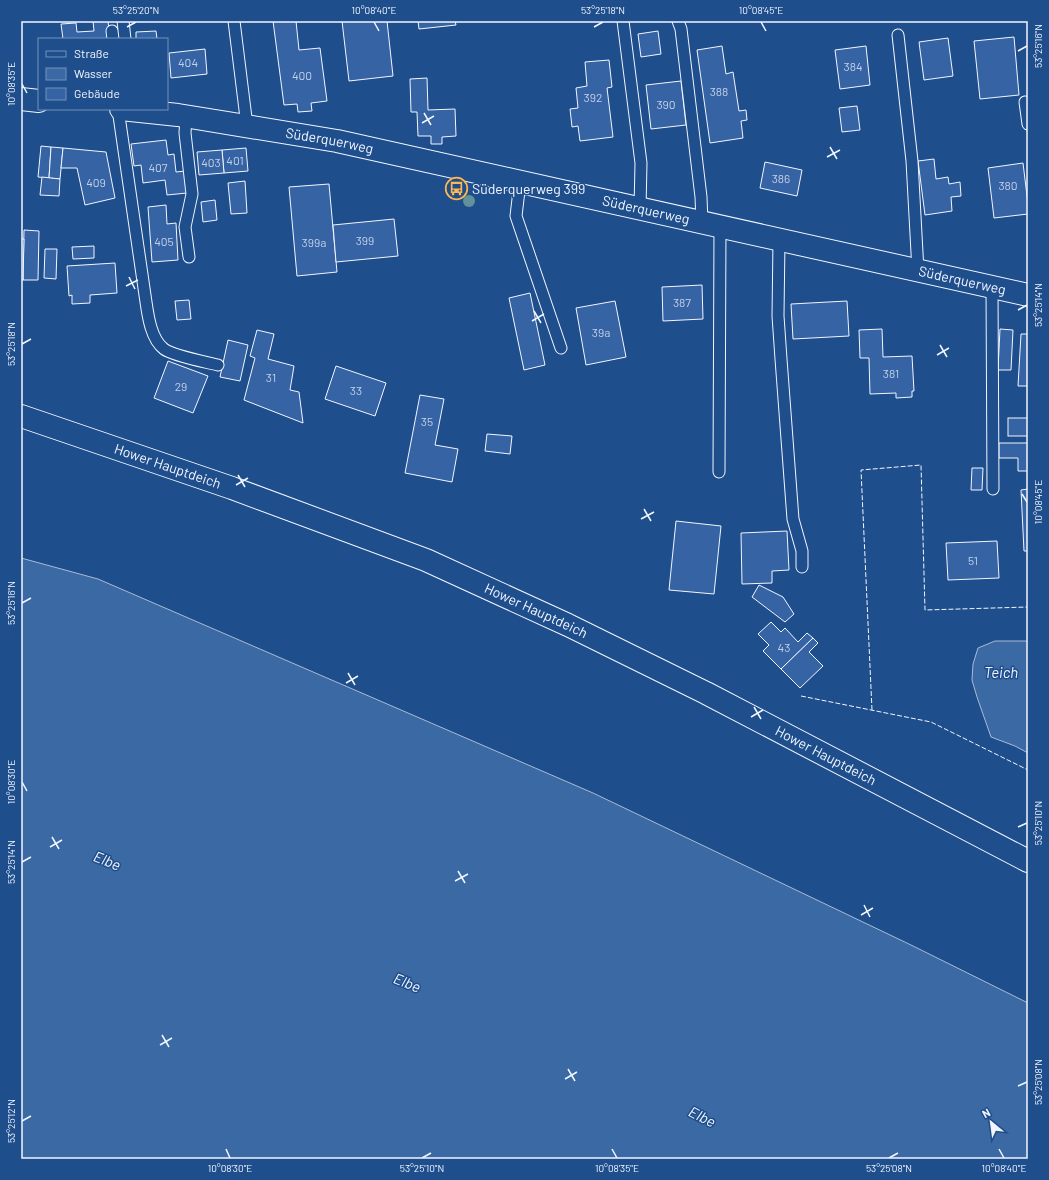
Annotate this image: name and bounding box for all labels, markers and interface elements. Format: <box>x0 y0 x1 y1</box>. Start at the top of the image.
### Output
text: 53°25'20"N <box>113 4 159 16</box>
text: 10°08'40"E <box>352 4 396 16</box>
text: 53°25'18"N <box>581 4 625 16</box>
text: 10°08'45"E <box>739 4 783 16</box>
text: 53°25'16"N <box>1032 24 1044 68</box>
legend <box>38 38 168 110</box>
text: Straße <box>74 46 109 60</box>
house number: 404 <box>178 55 198 69</box>
house number: 384 <box>843 59 863 73</box>
text: 10°08'35"E <box>5 62 17 106</box>
text: Wasser <box>74 66 113 80</box>
house number: 400 <box>292 68 312 82</box>
house number: 388 <box>710 84 728 98</box>
text: Gebäude <box>74 86 120 100</box>
house number: 392 <box>584 90 602 104</box>
house number: 390 <box>656 97 676 111</box>
street label: Süderquerweg <box>285 124 375 157</box>
house number: 401 <box>226 153 244 167</box>
house number: 403 <box>201 155 221 169</box>
house number: 407 <box>148 160 168 174</box>
house number: 386 <box>772 171 790 185</box>
house number: 409 <box>86 175 106 189</box>
bus stop icon: Süderquerweg 399 <box>444 176 470 202</box>
house number: 380 <box>998 178 1018 192</box>
place label: Süderquerweg 399 <box>472 180 585 197</box>
street label: Süderquerweg <box>601 191 691 227</box>
house number: 399 <box>356 233 374 247</box>
house number: 405 <box>154 234 174 248</box>
house number: 399a <box>302 235 326 249</box>
street label: Süderquerweg <box>917 262 1008 298</box>
text: 53°25'14"N <box>1032 283 1044 327</box>
house number: 387 <box>673 295 691 309</box>
text: 53°25'18"N <box>5 322 17 366</box>
house number: 39a <box>592 325 610 339</box>
house number: 381 <box>883 366 899 380</box>
house number: 31 <box>266 370 276 384</box>
house number: 29 <box>175 379 187 393</box>
house number: 33 <box>350 383 362 397</box>
house number: 35 <box>421 414 433 428</box>
street label: Hower Hauptdeich <box>112 439 223 492</box>
text: 10°08'45"E <box>1032 480 1044 524</box>
house number: 51 <box>968 553 978 567</box>
street label: Hower Hauptdeich <box>482 579 591 641</box>
text: 53°25'16"N <box>5 581 17 625</box>
house number: 43 <box>778 640 790 654</box>
water label: Teich <box>984 663 1018 681</box>
street label: Hower Hauptdeich <box>773 722 879 788</box>
text: 10°08'30"E <box>5 760 17 804</box>
text: 53°25'10"N <box>1032 801 1044 845</box>
text: 53°25'14"N <box>5 840 17 884</box>
water label: Elbe <box>91 847 124 874</box>
water label: Elbe <box>391 969 424 996</box>
text: 53°25'08"N <box>1032 1059 1044 1105</box>
text: 53°25'12"N <box>5 1099 17 1143</box>
water label: Elbe <box>686 1102 719 1131</box>
north arrow <box>971 1102 1011 1142</box>
text: N <box>980 1105 992 1120</box>
text: 10°08'30"E <box>208 1162 252 1174</box>
text: 53°25'10"N <box>400 1162 444 1174</box>
text: 10°08'35"E <box>595 1162 639 1174</box>
text: 53°25'08"N <box>866 1162 912 1174</box>
text: 10°08'40"E <box>982 1162 1026 1174</box>

